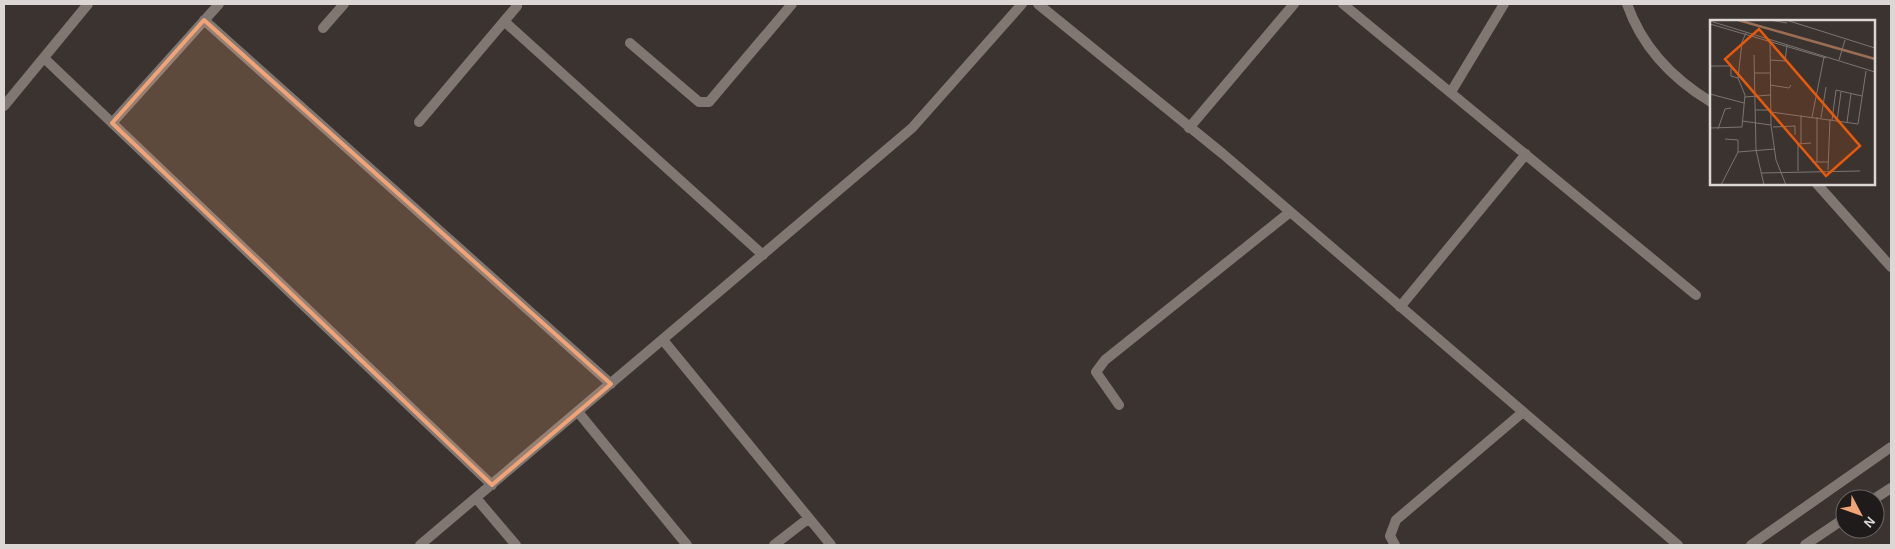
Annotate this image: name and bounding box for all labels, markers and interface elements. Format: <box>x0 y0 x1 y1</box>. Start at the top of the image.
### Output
inset map <box>1710 20 1875 185</box>
north arrow <box>1835 489 1885 539</box>
text: N <box>1861 514 1878 530</box>

